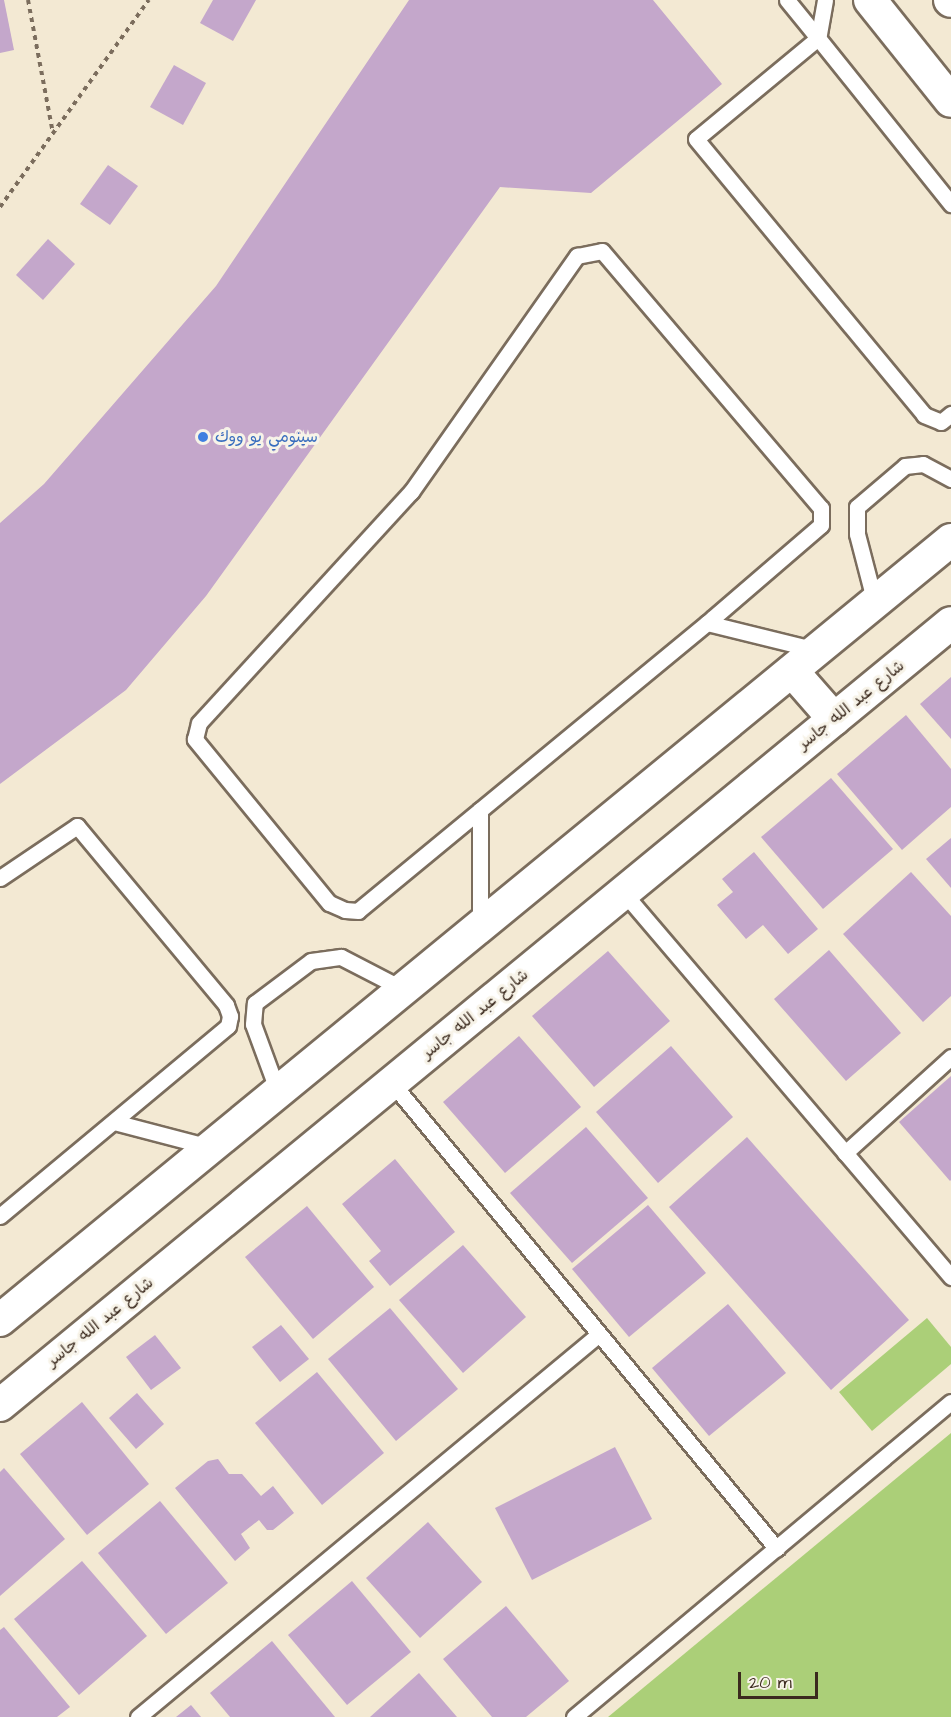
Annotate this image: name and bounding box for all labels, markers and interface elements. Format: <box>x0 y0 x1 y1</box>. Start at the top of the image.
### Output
place label: سينومي يو ووك <box>215 427 318 447</box>
marker: سينومي يو ووك <box>196 430 210 444</box>
street label: شارع عبد الله جاسر <box>794 656 908 754</box>
street label: شارع عبد الله جاسر <box>418 965 532 1063</box>
street label: شارع عبد الله جاسر <box>43 1273 157 1371</box>
scale bar <box>741 1660 820 1698</box>
text: 20 m <box>749 1670 792 1695</box>

